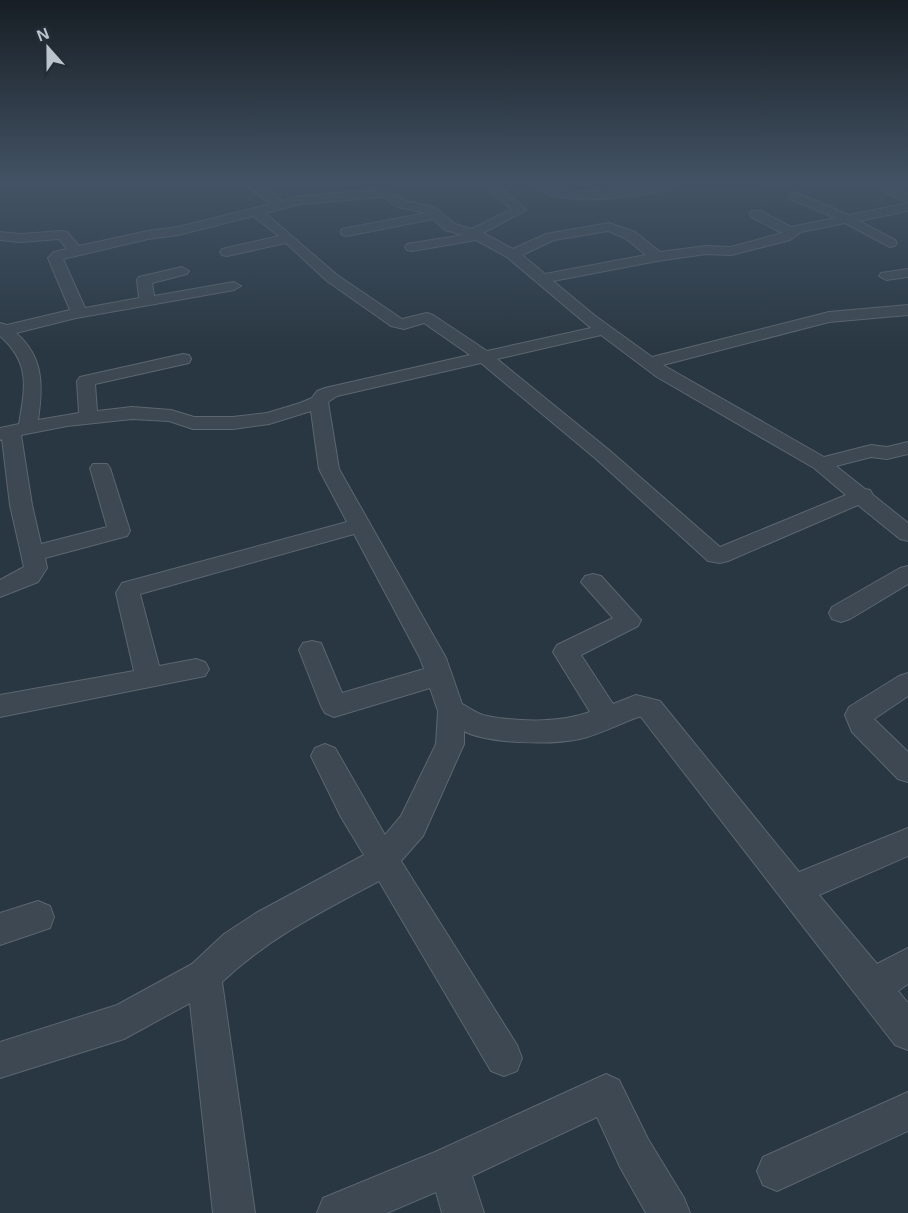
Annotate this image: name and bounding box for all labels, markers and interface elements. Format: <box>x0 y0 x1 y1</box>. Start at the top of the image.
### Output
north arrow <box>18 18 78 78</box>
text: N <box>34 24 51 44</box>

